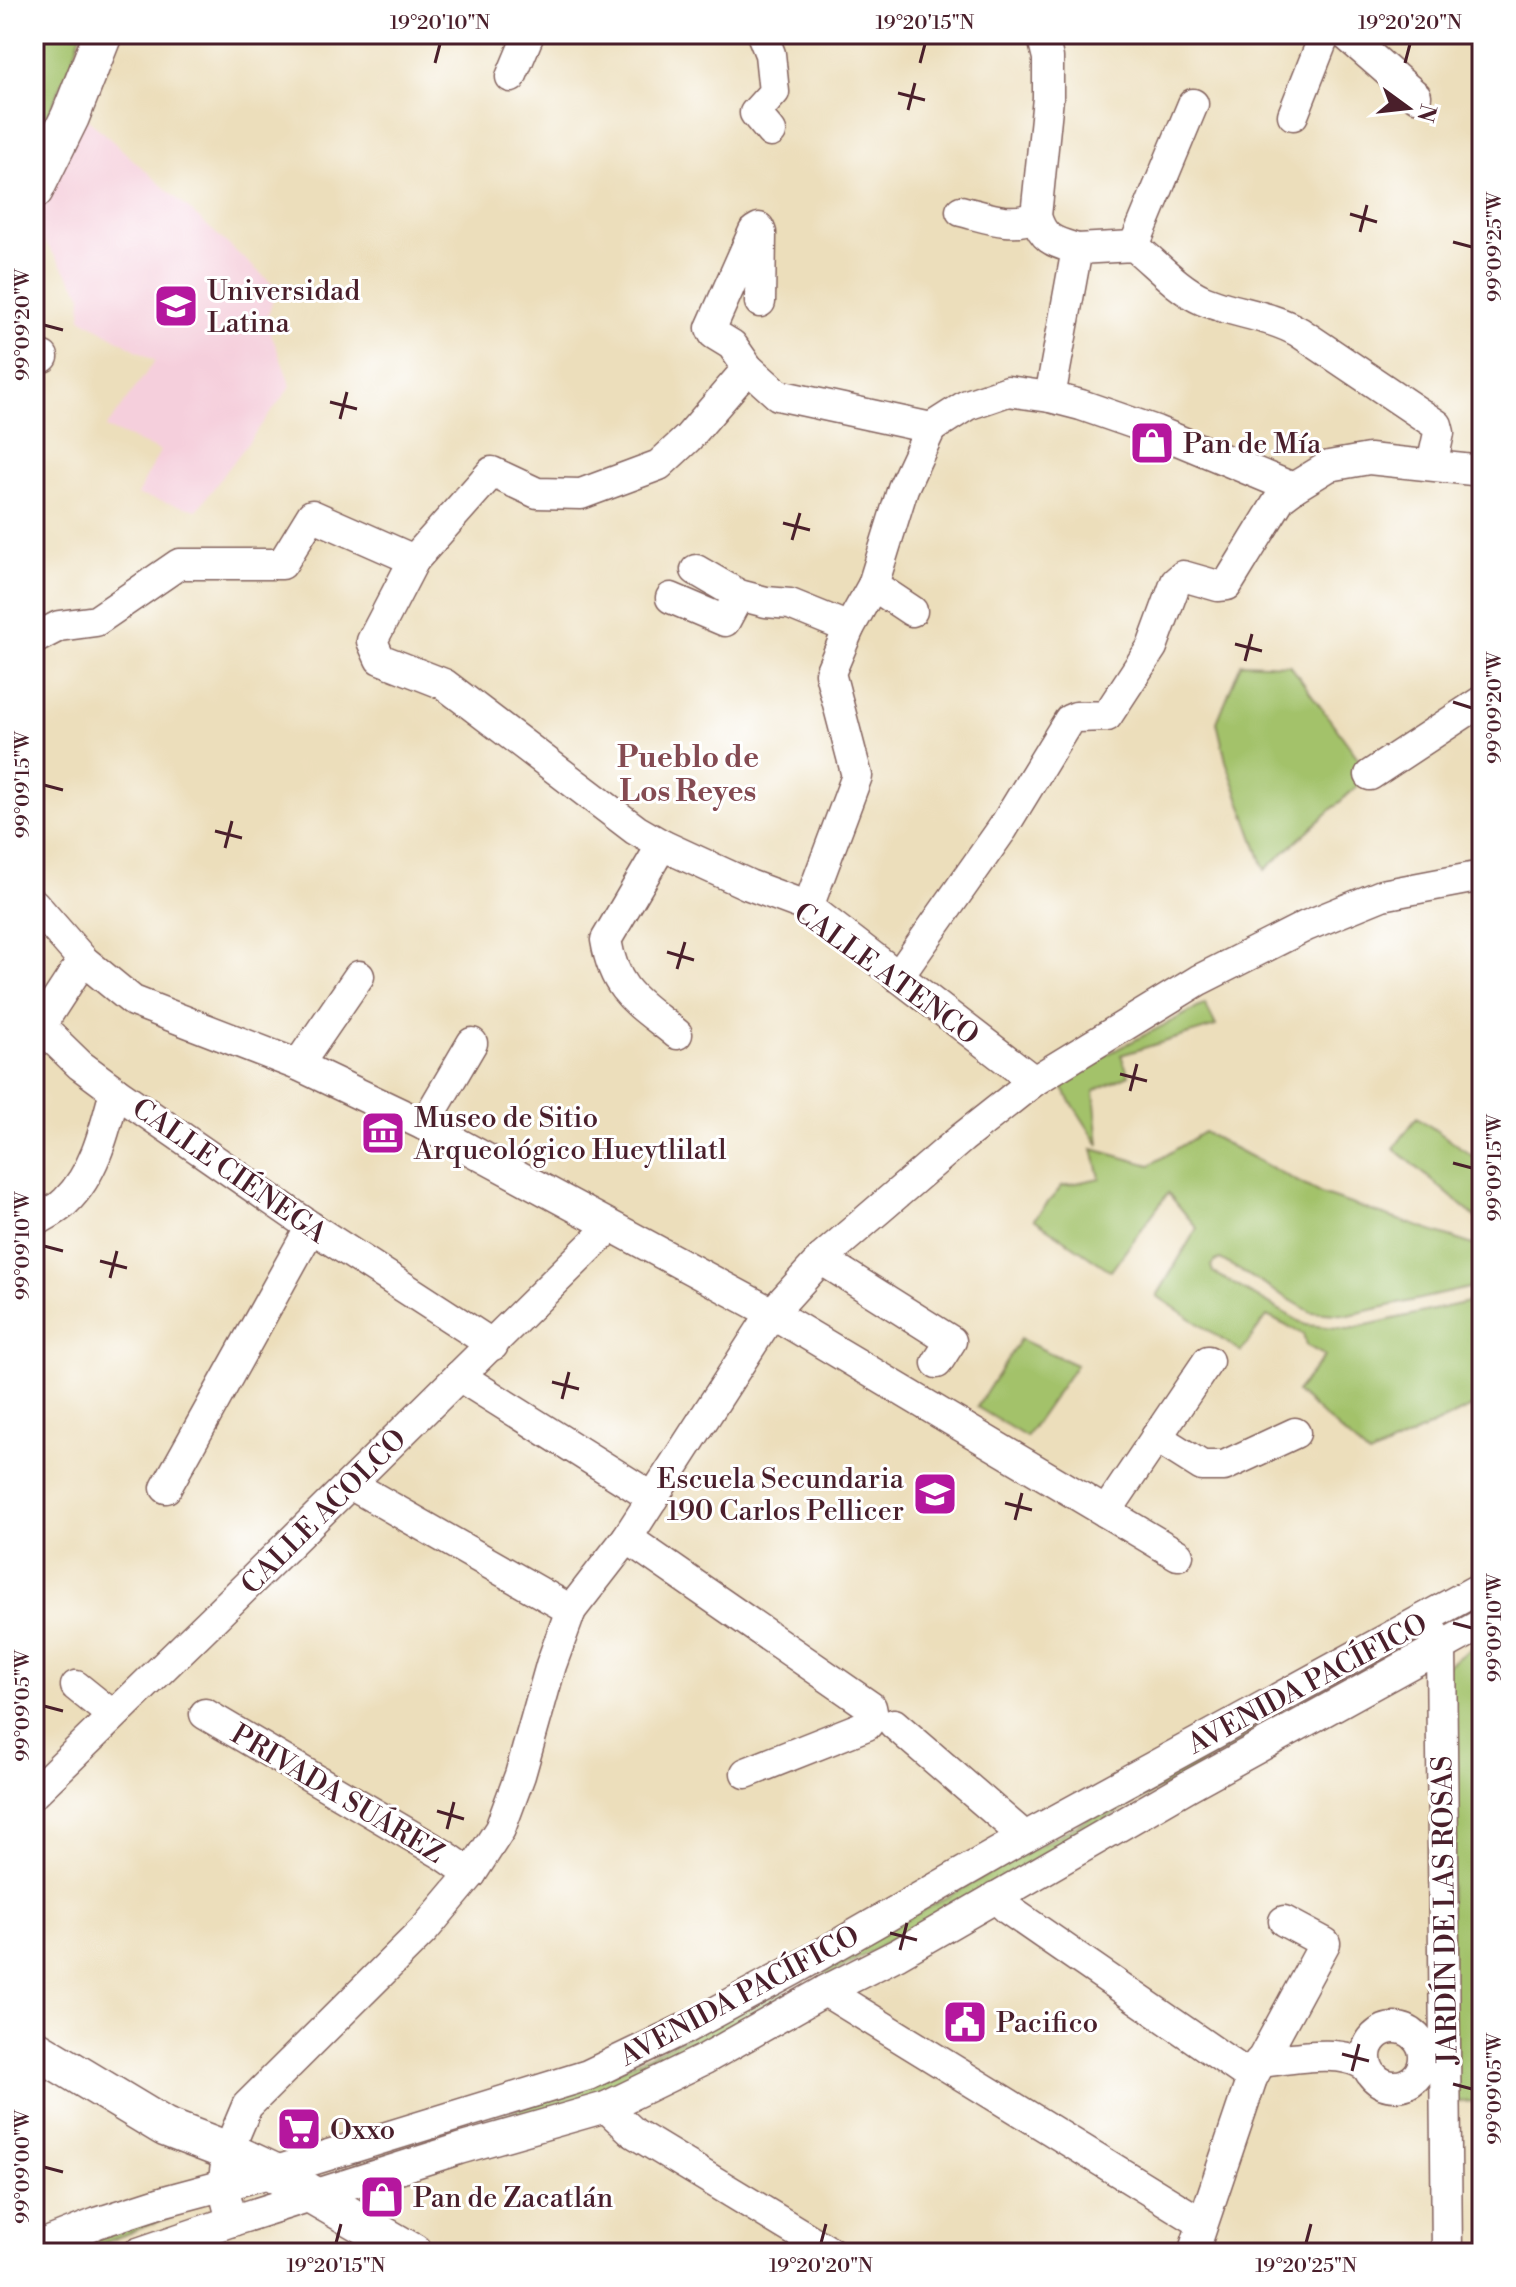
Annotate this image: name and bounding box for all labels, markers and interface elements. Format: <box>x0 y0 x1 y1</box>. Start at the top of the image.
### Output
text: 19°20'10"N <box>390 11 490 36</box>
text: 19°20'15"N <box>876 11 975 36</box>
text: 19°20'20"N <box>1358 11 1462 36</box>
north arrow <box>1368 68 1448 148</box>
text: N <box>1410 101 1441 125</box>
text: 99°09'25"W <box>1483 191 1508 302</box>
text: 99°09'20"W <box>11 268 36 381</box>
place label: Universidad Latina <box>207 274 360 341</box>
school or university icon: Universidad Latina <box>152 282 200 330</box>
shop icon: Pan de Mía <box>1128 419 1176 467</box>
place label: Pan de Mía <box>1183 427 1322 462</box>
text: 99°09'20"W <box>1483 651 1508 764</box>
text: 99°09'15"W <box>11 731 36 839</box>
district label: Pueblo de Los Reyes <box>617 739 759 811</box>
street label: CALLE ATENCO <box>787 895 986 1053</box>
street label: CALLE CIÉNEGA <box>125 1089 335 1252</box>
place label: Museo de Sitio Arqueológico Hueytlilatl <box>413 1101 726 1168</box>
museum icon: Museo de Sitio Arqueológico Hueytlilatl <box>359 1109 407 1157</box>
text: 99°09'15"W <box>1483 1114 1508 1222</box>
text: 99°09'10"W <box>11 1191 36 1300</box>
street label: CALLE ACOLCO <box>234 1422 414 1602</box>
place label: Escuela Secundaria 190 Carlos Pellicer <box>657 1462 905 1529</box>
school or university icon: Escuela Secundaria 190 Carlos Pellicer <box>911 1470 959 1518</box>
text: 99°09'10"W <box>1483 1573 1508 1682</box>
street label: AVENIDA PACÍFICO <box>1180 1605 1434 1763</box>
text: 99°09'05"W <box>11 1649 36 1762</box>
street label: PRIVADA SUÁREZ <box>224 1715 451 1872</box>
street label: JARDÍN DE LAS ROSAS <box>1423 1755 1466 2066</box>
street label: AVENIDA PACÍFICO <box>612 1917 866 2075</box>
public building icon: Pacifico <box>941 1998 989 2046</box>
place label: Pacifico <box>996 2006 1098 2041</box>
text: 99°09'05"W <box>1483 2032 1508 2145</box>
supermarket icon: Oxxo <box>275 2105 323 2153</box>
text: 99°09'00"W <box>11 2109 36 2224</box>
place label: Oxxo <box>330 2113 395 2148</box>
shop icon: Pan de Zacatlán <box>358 2173 406 2221</box>
place label: Pan de Zacatlán <box>413 2181 614 2216</box>
text: 19°20'15"N <box>287 2254 386 2279</box>
text: 19°20'20"N <box>769 2254 873 2279</box>
text: 19°20'25"N <box>1255 2254 1357 2279</box>

